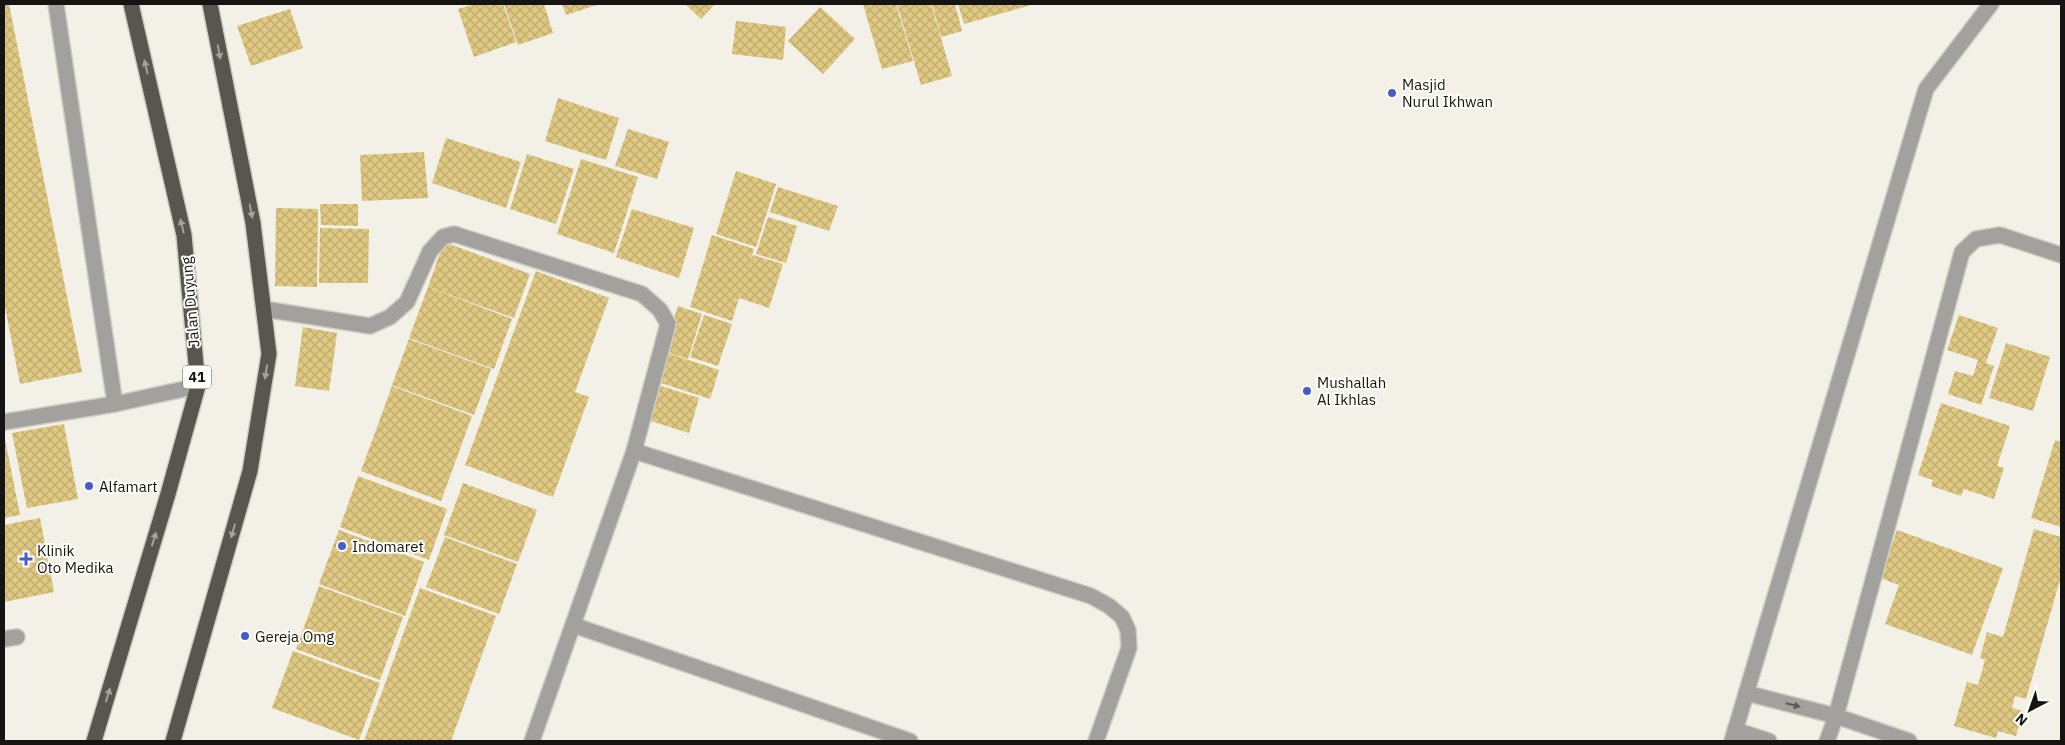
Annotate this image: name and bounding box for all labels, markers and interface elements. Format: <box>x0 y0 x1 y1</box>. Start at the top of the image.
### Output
one-way arrow <box>216 44 224 60</box>
one-way arrow <box>142 60 150 75</box>
place label: Masjid Nurul Ikhwan <box>1402 75 1493 111</box>
marker: Masjid Nurul Ikhwan <box>1386 87 1398 99</box>
one-way arrow <box>247 203 255 219</box>
one-way arrow <box>178 218 186 233</box>
street label: Jalan Duyung <box>177 256 203 348</box>
one-way arrow <box>262 364 270 380</box>
road number: 41 <box>183 366 211 388</box>
place label: Mushallah Al Ikhlas <box>1317 373 1386 409</box>
marker: Mushallah Al Ikhlas <box>1301 385 1313 397</box>
place label: Alfamart <box>99 477 158 496</box>
marker: Alfamart <box>83 480 95 492</box>
one-way arrow <box>228 524 236 539</box>
one-way arrow <box>151 531 159 546</box>
place label: Indomaret <box>352 537 424 556</box>
marker: Indomaret <box>336 540 348 552</box>
place label: Klinik Oto Medika <box>37 541 113 577</box>
marker: Klinik Oto Medika <box>19 552 33 566</box>
place label: Gereja Omg <box>255 627 334 646</box>
marker: Gereja Omg <box>239 630 251 642</box>
north arrow <box>2005 685 2055 735</box>
one-way arrow <box>104 687 112 702</box>
one-way arrow <box>1786 702 1801 710</box>
text: N <box>2012 710 2031 730</box>

